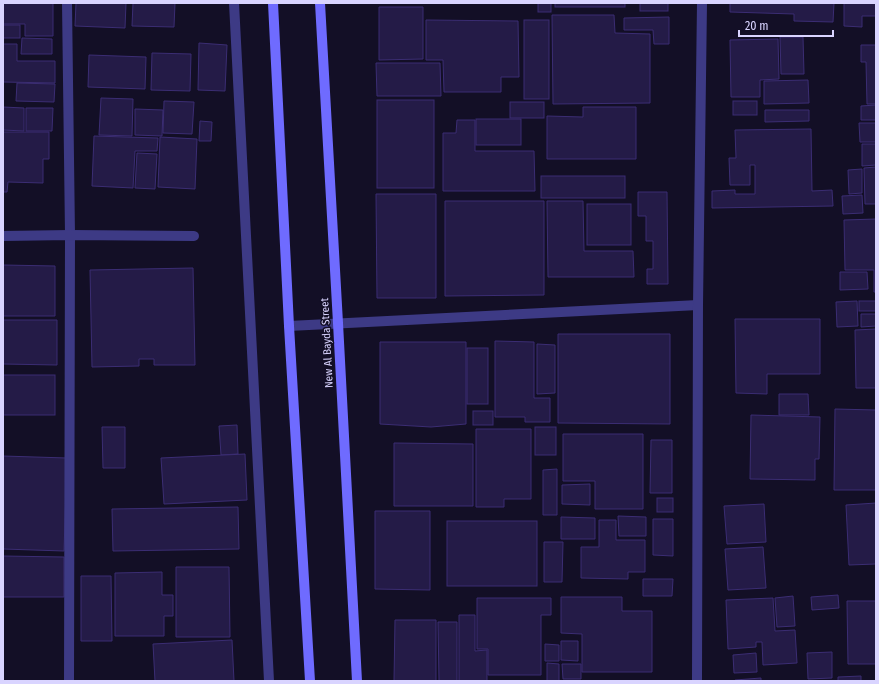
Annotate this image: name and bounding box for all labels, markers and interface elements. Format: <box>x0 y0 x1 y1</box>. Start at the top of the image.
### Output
scale bar <box>739 12 833 38</box>
text: 20 m <box>745 19 769 33</box>
street label: New Al Bayda Street <box>318 297 336 388</box>

